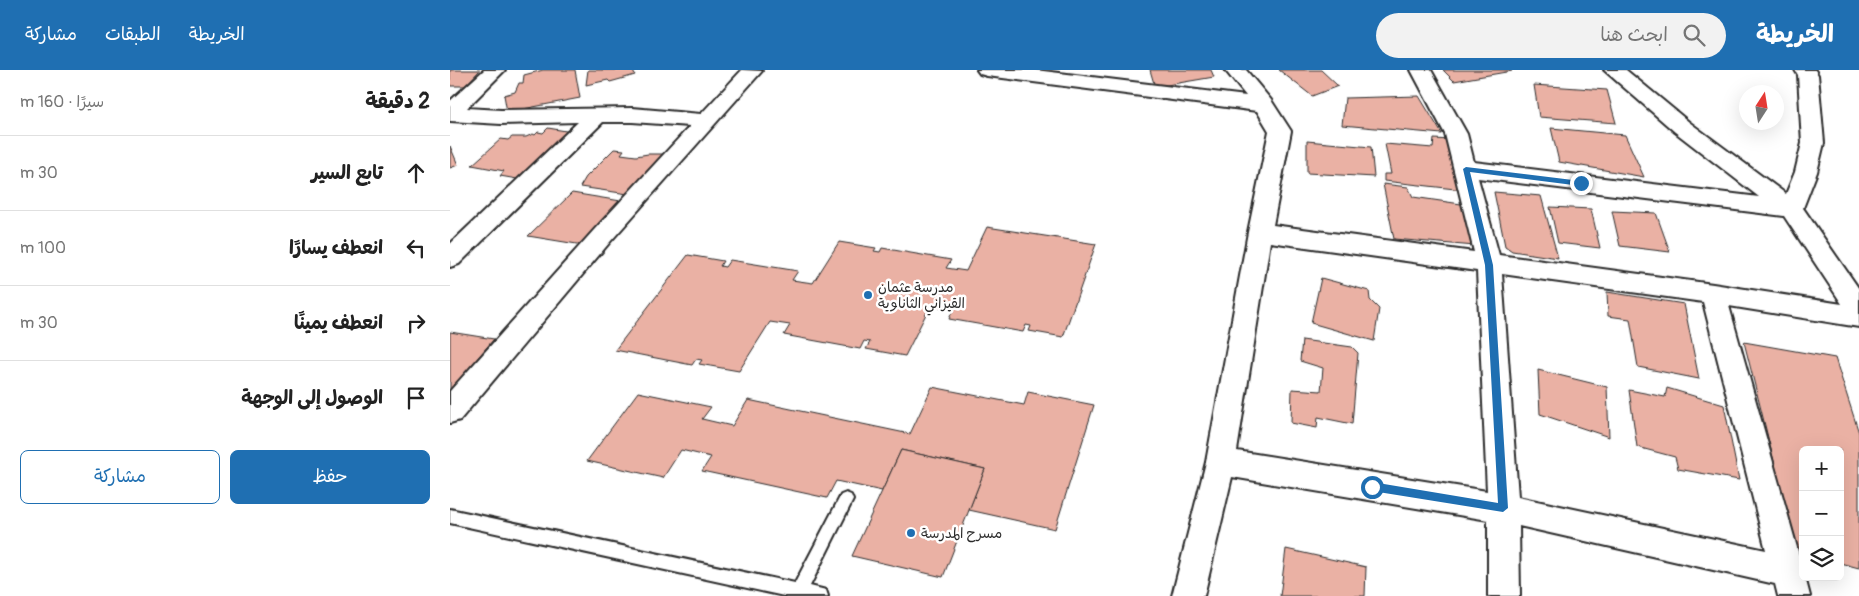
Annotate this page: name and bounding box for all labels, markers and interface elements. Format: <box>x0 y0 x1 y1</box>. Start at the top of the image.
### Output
search box <box>1376 13 1726 58</box>
text: الخريطة <box>1756 20 1834 49</box>
icon: search <box>1680 21 1708 49</box>
text: مشاركة <box>25 23 77 46</box>
text: الطبقات <box>105 23 161 46</box>
text: الخريطة <box>189 23 245 46</box>
text: ابحث هنا <box>1600 23 1668 47</box>
north arrow <box>1739 85 1784 130</box>
text: 2 دقيقة <box>365 88 430 115</box>
text: سيرًا · 160 m <box>20 92 104 112</box>
icon: ahead <box>402 159 430 187</box>
text: تابع السير <box>311 161 383 185</box>
text: 30 m <box>20 163 58 183</box>
route end <box>1570 172 1593 195</box>
icon: left <box>402 234 430 262</box>
text: انعطف يسارًا <box>289 236 383 260</box>
text: 100 m <box>20 238 66 258</box>
place label: مدرسة عثمان القيزاني الثاناوية <box>878 279 965 316</box>
marker: مدرسة عثمان القيزاني الثاناوية <box>862 289 874 301</box>
icon: right <box>402 309 430 337</box>
text: انعطف يمينًا <box>294 311 383 335</box>
text: 30 m <box>20 313 58 333</box>
icon: arrive <box>402 384 430 412</box>
text: الوصول إلى الوجهة <box>241 386 383 410</box>
map controls <box>1799 446 1844 581</box>
button: + <box>1799 446 1844 491</box>
button: مشاركة <box>20 450 220 504</box>
button: حفظ <box>230 450 430 504</box>
route start <box>1361 476 1384 499</box>
button: − <box>1799 491 1844 536</box>
place label: مسرح المدرسة <box>921 525 1002 543</box>
marker: مسرح المدرسة <box>905 527 917 539</box>
button: layers <box>1799 536 1844 581</box>

